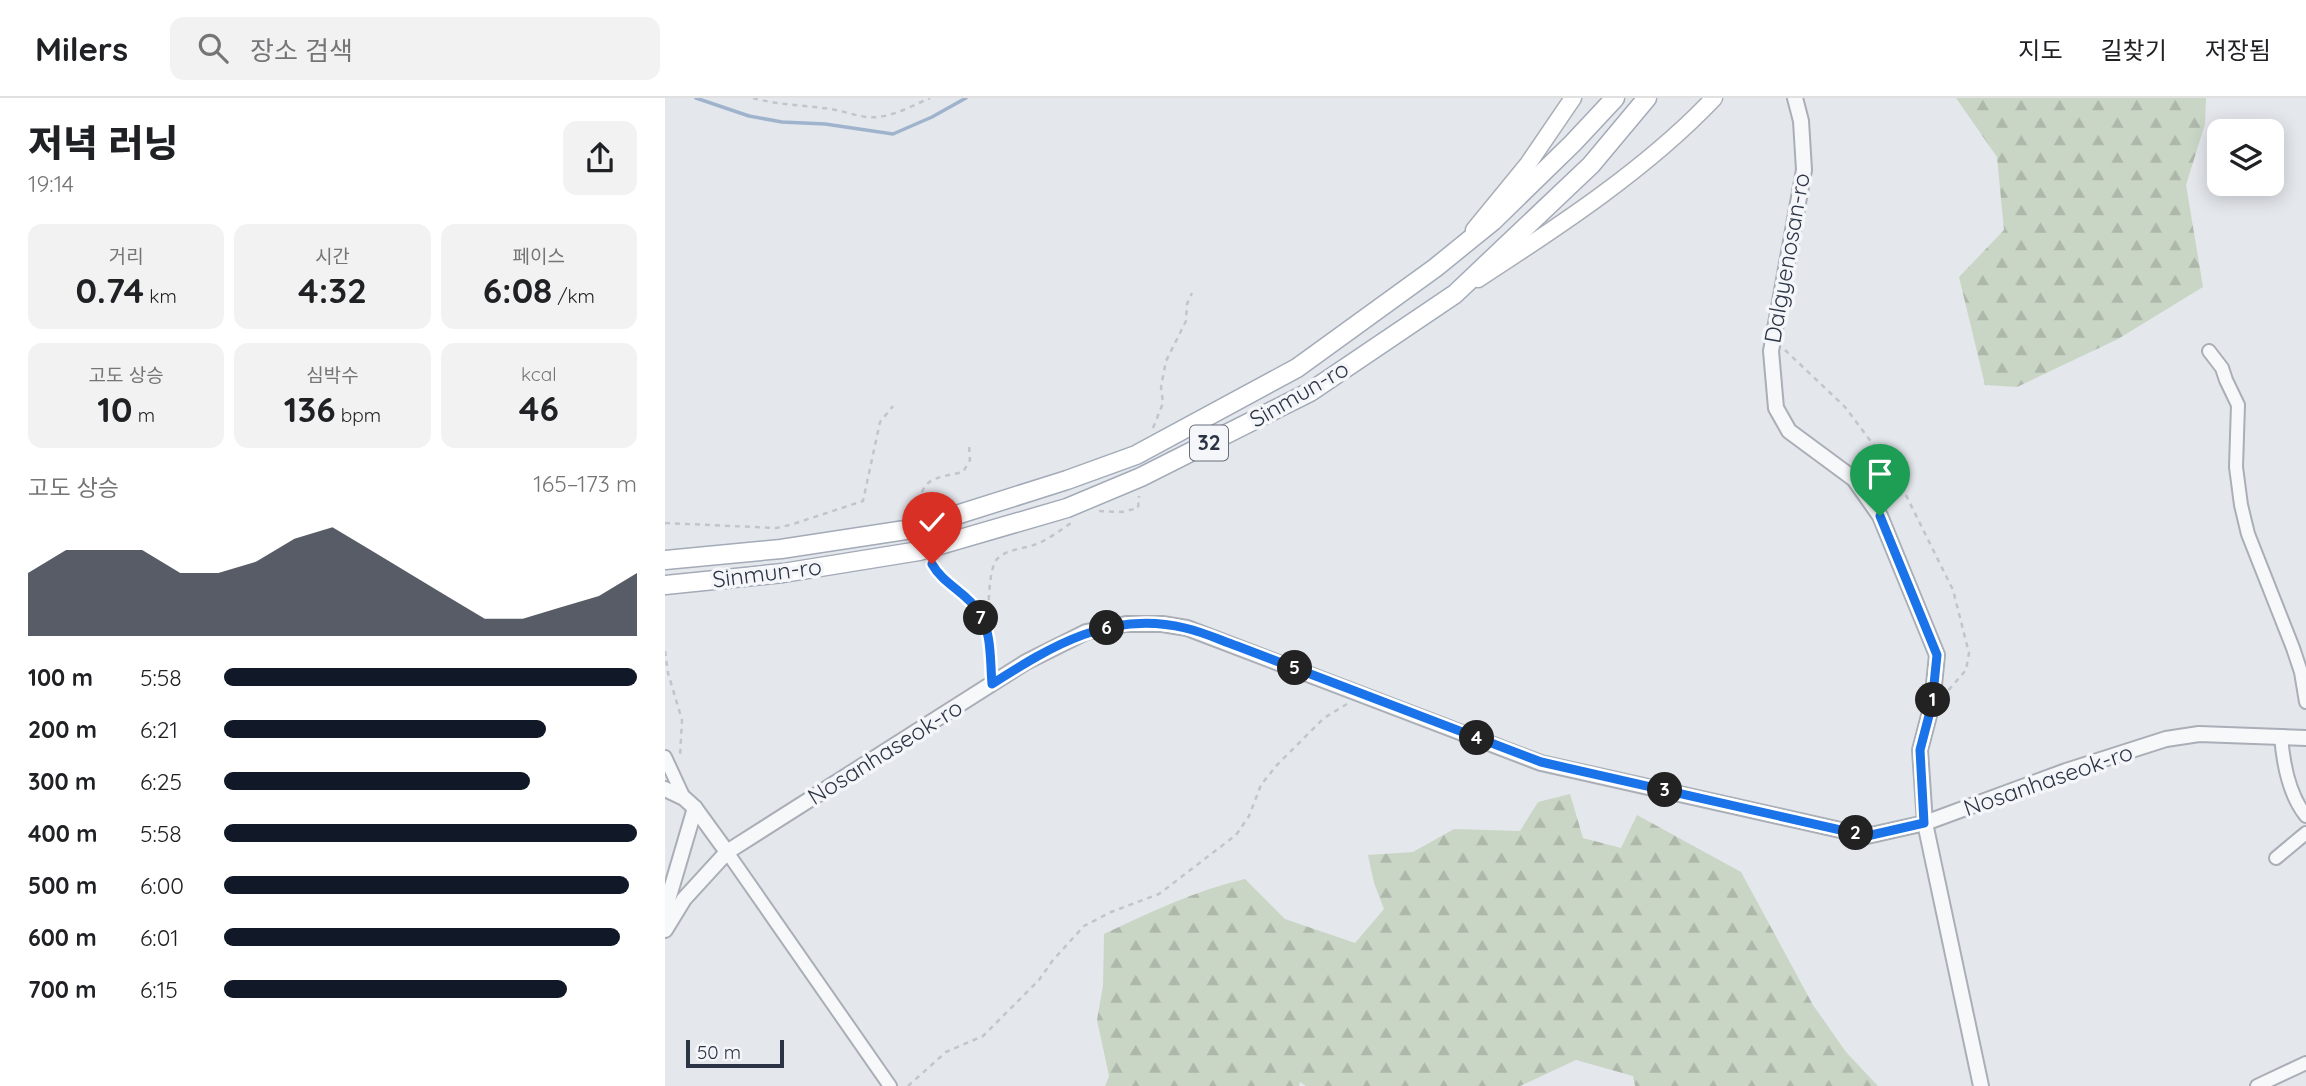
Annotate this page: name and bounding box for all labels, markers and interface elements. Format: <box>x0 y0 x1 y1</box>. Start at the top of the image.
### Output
search box <box>170 17 660 80</box>
text: Milers <box>35 28 128 69</box>
icon: search <box>194 29 232 67</box>
text: 장소 검색 <box>250 34 353 67</box>
text: 지도 <box>2018 35 2063 65</box>
text: 길찾기 <box>2101 35 2167 65</box>
text: 저장됨 <box>2205 35 2271 65</box>
text: 저녁 러닝 <box>28 119 178 167</box>
map controls <box>2207 119 2284 196</box>
button: layers <box>2207 119 2284 196</box>
button: share <box>563 121 637 195</box>
text: 19:14 <box>28 169 74 198</box>
street label: Dalgyenosan-ro <box>1757 170 1816 345</box>
text: 거리 <box>109 244 144 268</box>
text: 시간 <box>315 244 350 268</box>
text: 페이스 <box>513 244 565 268</box>
text: 0.74 <box>76 268 144 312</box>
text: 4:32 <box>298 268 367 312</box>
text: 6:08 <box>483 268 552 312</box>
text: km <box>144 284 177 308</box>
text: /km <box>552 284 595 308</box>
street label: Sinmun-ro <box>1244 354 1354 434</box>
text: kcal <box>521 362 557 386</box>
text: 고도 상승 <box>89 363 164 387</box>
text: 심박수 <box>306 363 359 387</box>
text: 46 <box>519 386 559 430</box>
text: 10 <box>97 387 132 431</box>
text: 136 <box>284 387 336 431</box>
text: m <box>132 403 155 427</box>
text: bpm <box>336 403 381 427</box>
road number: 32 <box>1190 426 1228 460</box>
pin <box>1850 444 1910 516</box>
icon: arrive <box>1861 455 1899 493</box>
text: 165–173 m <box>533 469 637 498</box>
text: 고도 상승 <box>28 473 119 502</box>
pin <box>902 492 962 564</box>
icon: check <box>913 503 951 541</box>
street label: Sinmun-ro <box>711 551 823 594</box>
pin: 7 <box>963 601 999 636</box>
text: 7 <box>975 605 986 629</box>
pin: 6 <box>1089 610 1125 646</box>
text: 6 <box>1101 615 1112 639</box>
pin: 5 <box>1277 650 1313 686</box>
text: 5 <box>1289 655 1300 679</box>
text: 100 m <box>28 663 93 692</box>
text: 5:58 <box>140 663 182 692</box>
pin: 1 <box>1915 682 1951 718</box>
text: 1 <box>1929 687 1936 711</box>
street label: Nosanhaseok-ro <box>802 692 967 811</box>
text: 200 m <box>28 715 97 744</box>
text: 6:21 <box>140 715 178 744</box>
pin: 4 <box>1459 720 1495 756</box>
text: 4 <box>1471 725 1482 749</box>
street label: Nosanhaseok-ro <box>1959 737 2136 822</box>
text: 300 m <box>28 767 96 796</box>
text: 6:25 <box>140 767 182 796</box>
pin: 3 <box>1647 772 1683 808</box>
text: 3 <box>1659 777 1670 801</box>
pin: 2 <box>1839 816 1873 850</box>
text: 400 m <box>28 819 97 848</box>
text: 5:58 <box>140 819 182 848</box>
text: 2 <box>1850 820 1861 844</box>
text: 500 m <box>28 871 97 900</box>
text: 6:00 <box>140 871 184 900</box>
text: 600 m <box>28 923 97 952</box>
text: 6:01 <box>140 923 179 952</box>
text: 700 m <box>28 975 97 1004</box>
text: 6:15 <box>140 975 178 1004</box>
scale bar <box>686 1037 784 1069</box>
text: 50 m <box>697 1040 741 1064</box>

